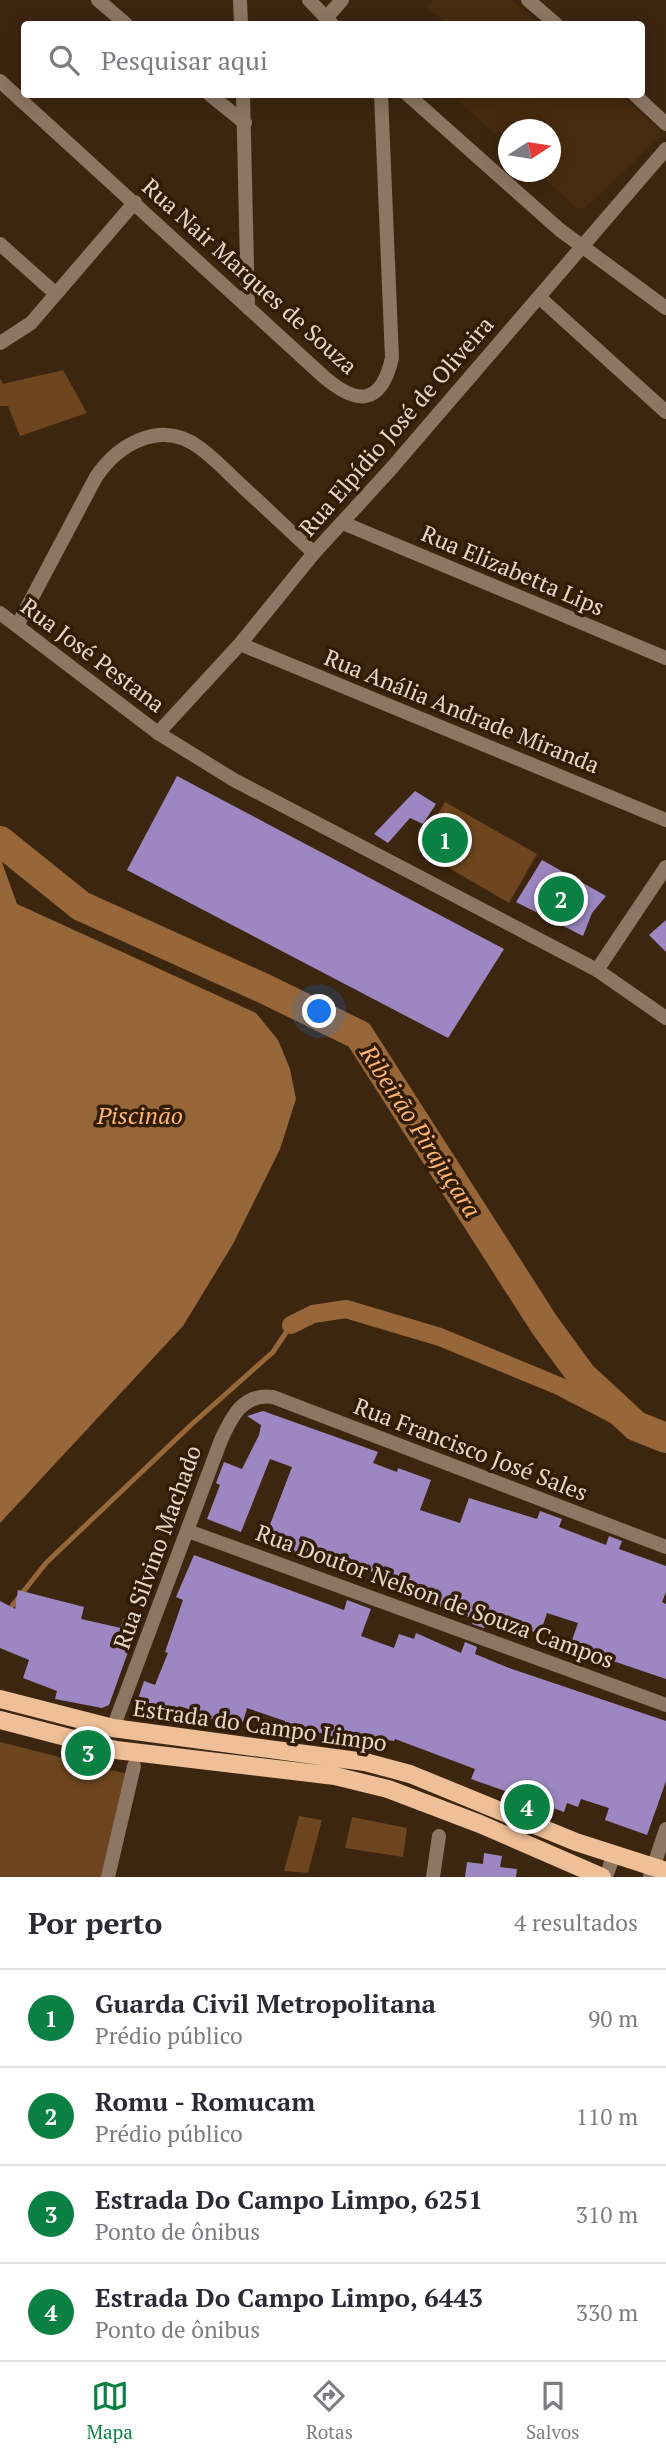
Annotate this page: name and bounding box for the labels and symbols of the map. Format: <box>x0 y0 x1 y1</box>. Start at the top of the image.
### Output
north arrow <box>498 119 561 182</box>
street label: Rua Nair Marques de Souza <box>136 171 364 381</box>
street label: Rua Elpídio José de Oliveira <box>292 309 500 543</box>
street label: Rua Elizabetta Lips <box>417 517 609 623</box>
street label: Rua José Pestana <box>15 591 172 720</box>
street label: Rua Anália Andrade Miranda <box>320 642 604 781</box>
pin: 1 <box>422 814 468 866</box>
pin: 2 <box>538 873 584 925</box>
your location <box>302 994 336 1028</box>
water label: Ribeirão Pirajuçara <box>353 1038 489 1223</box>
water label: Piscinão <box>96 1099 183 1131</box>
street label: Rua Francisco José Sales <box>350 1390 592 1508</box>
street label: Rua Silvino Machado <box>106 1441 208 1653</box>
street label: Rua Doutor Nelson de Souza Campos <box>252 1517 618 1675</box>
street label: Estrada do Campo Limpo <box>131 1692 389 1758</box>
pin: 3 <box>65 1727 111 1779</box>
pin: 4 <box>504 1781 550 1833</box>

